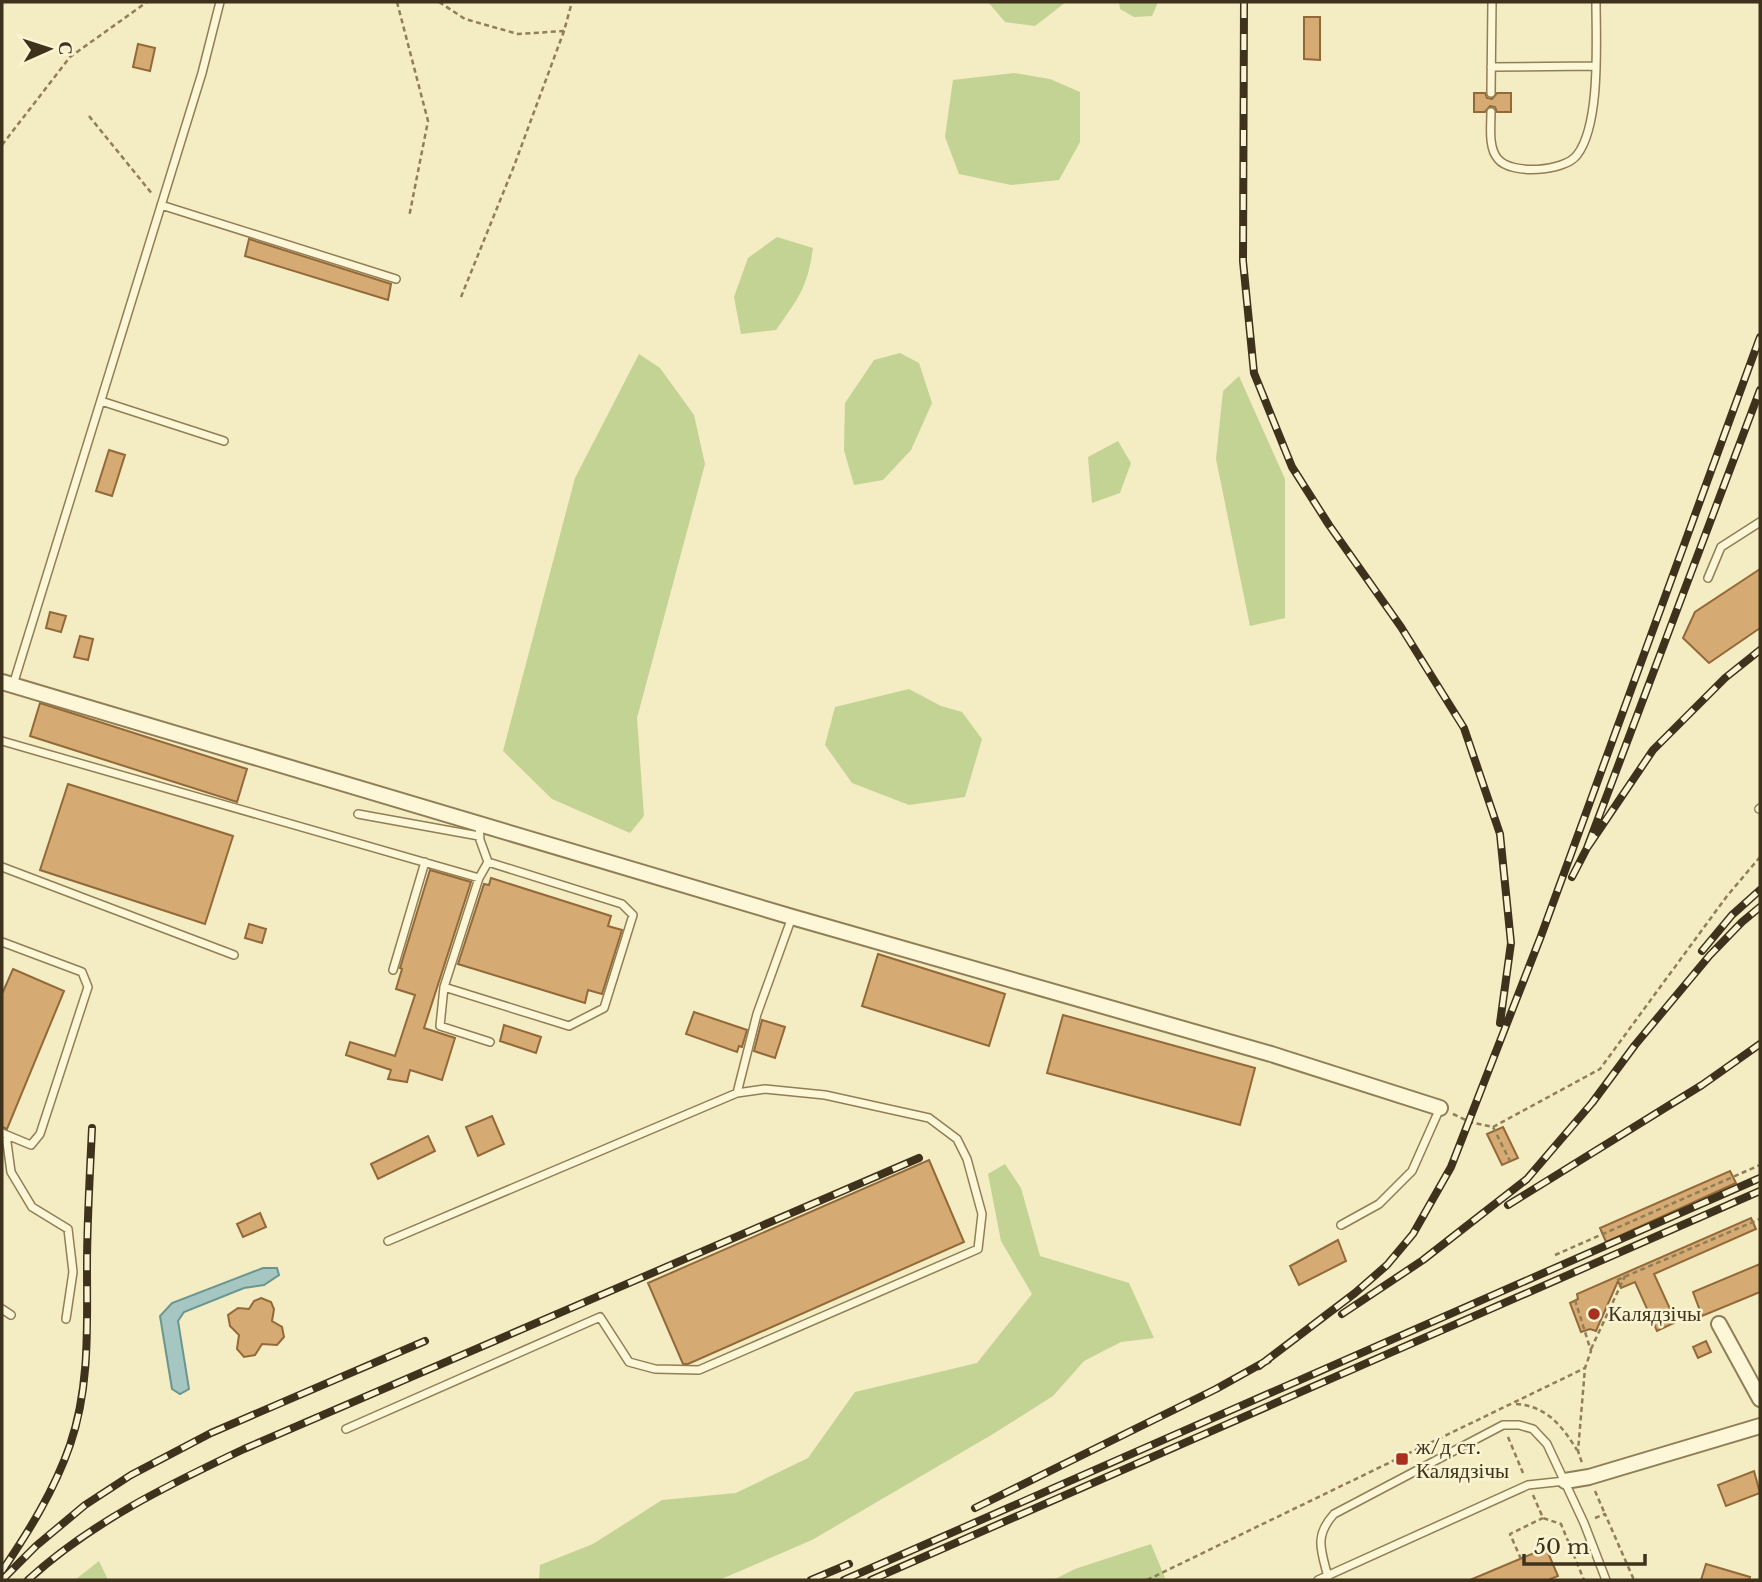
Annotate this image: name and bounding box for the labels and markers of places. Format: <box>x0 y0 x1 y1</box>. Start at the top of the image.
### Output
place label: Калядзічы <box>1608 1301 1701 1327</box>
marker: Калядзічы <box>1586 1306 1602 1322</box>
place label: ж/д ст. Калядзічы <box>1415 1434 1509 1484</box>
marker: ж/д ст. Калядзічы <box>1394 1451 1410 1467</box>

